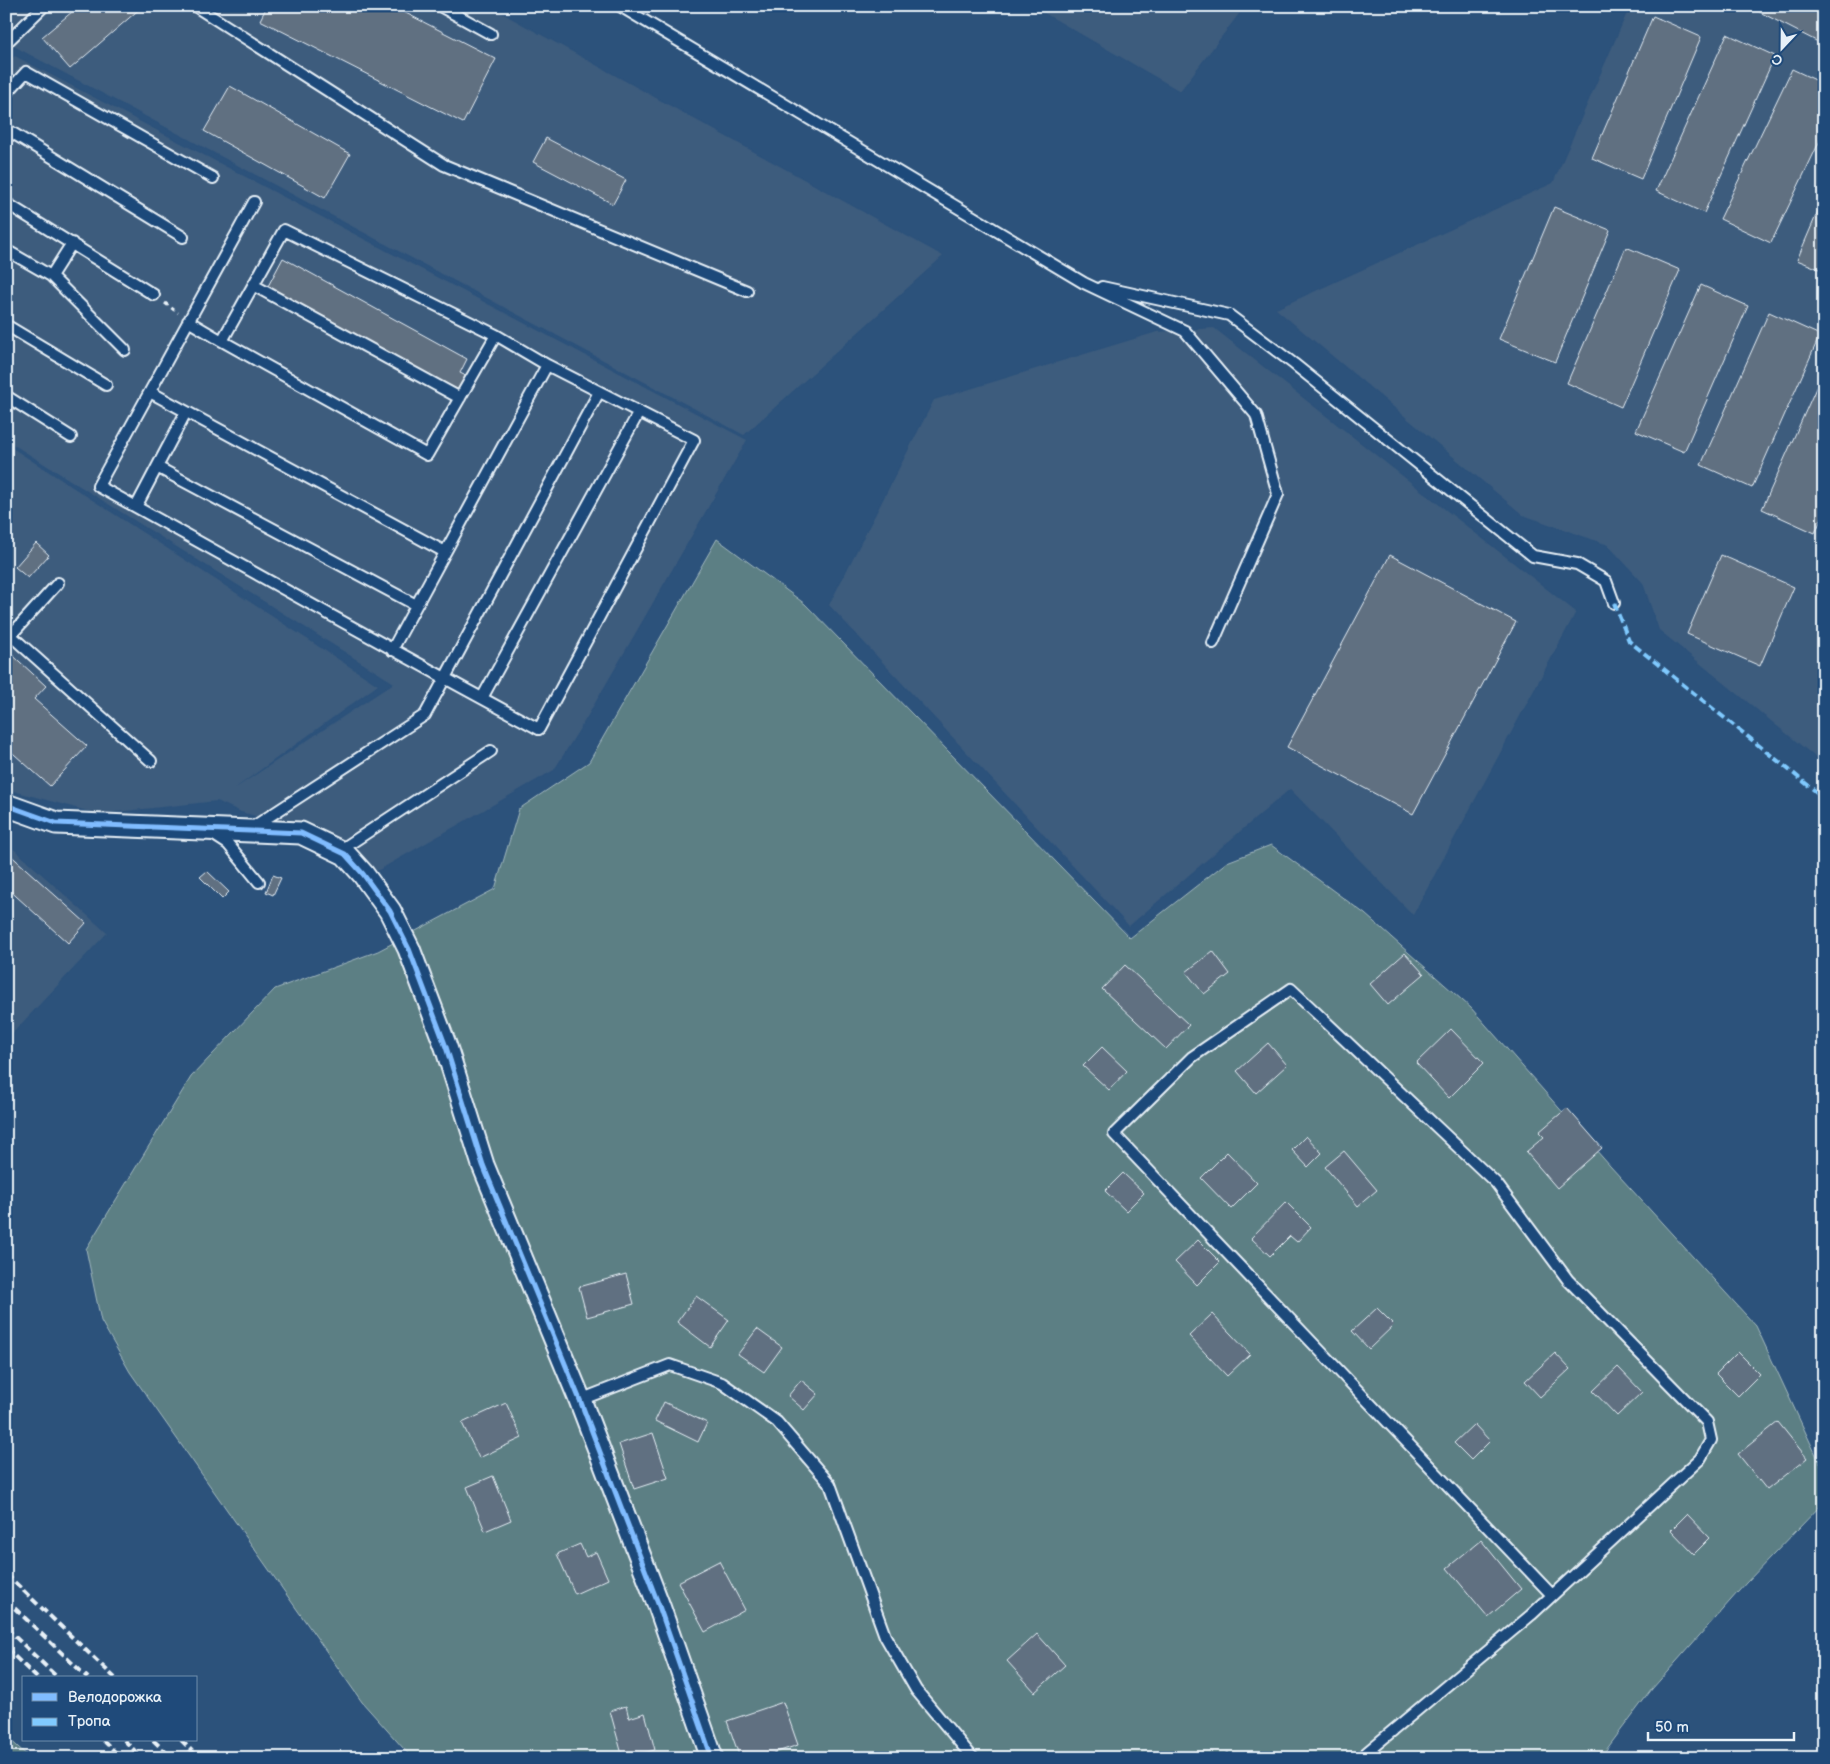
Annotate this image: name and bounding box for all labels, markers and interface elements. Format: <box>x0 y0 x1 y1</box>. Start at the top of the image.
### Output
north arrow <box>1758 22 1808 72</box>
text: С <box>1769 50 1785 69</box>
legend <box>22 1676 198 1742</box>
text: Велодорожка <box>68 1688 162 1707</box>
scale bar <box>1648 1709 1794 1741</box>
text: Тропа <box>68 1712 111 1731</box>
text: 50 m <box>1655 1718 1689 1737</box>

